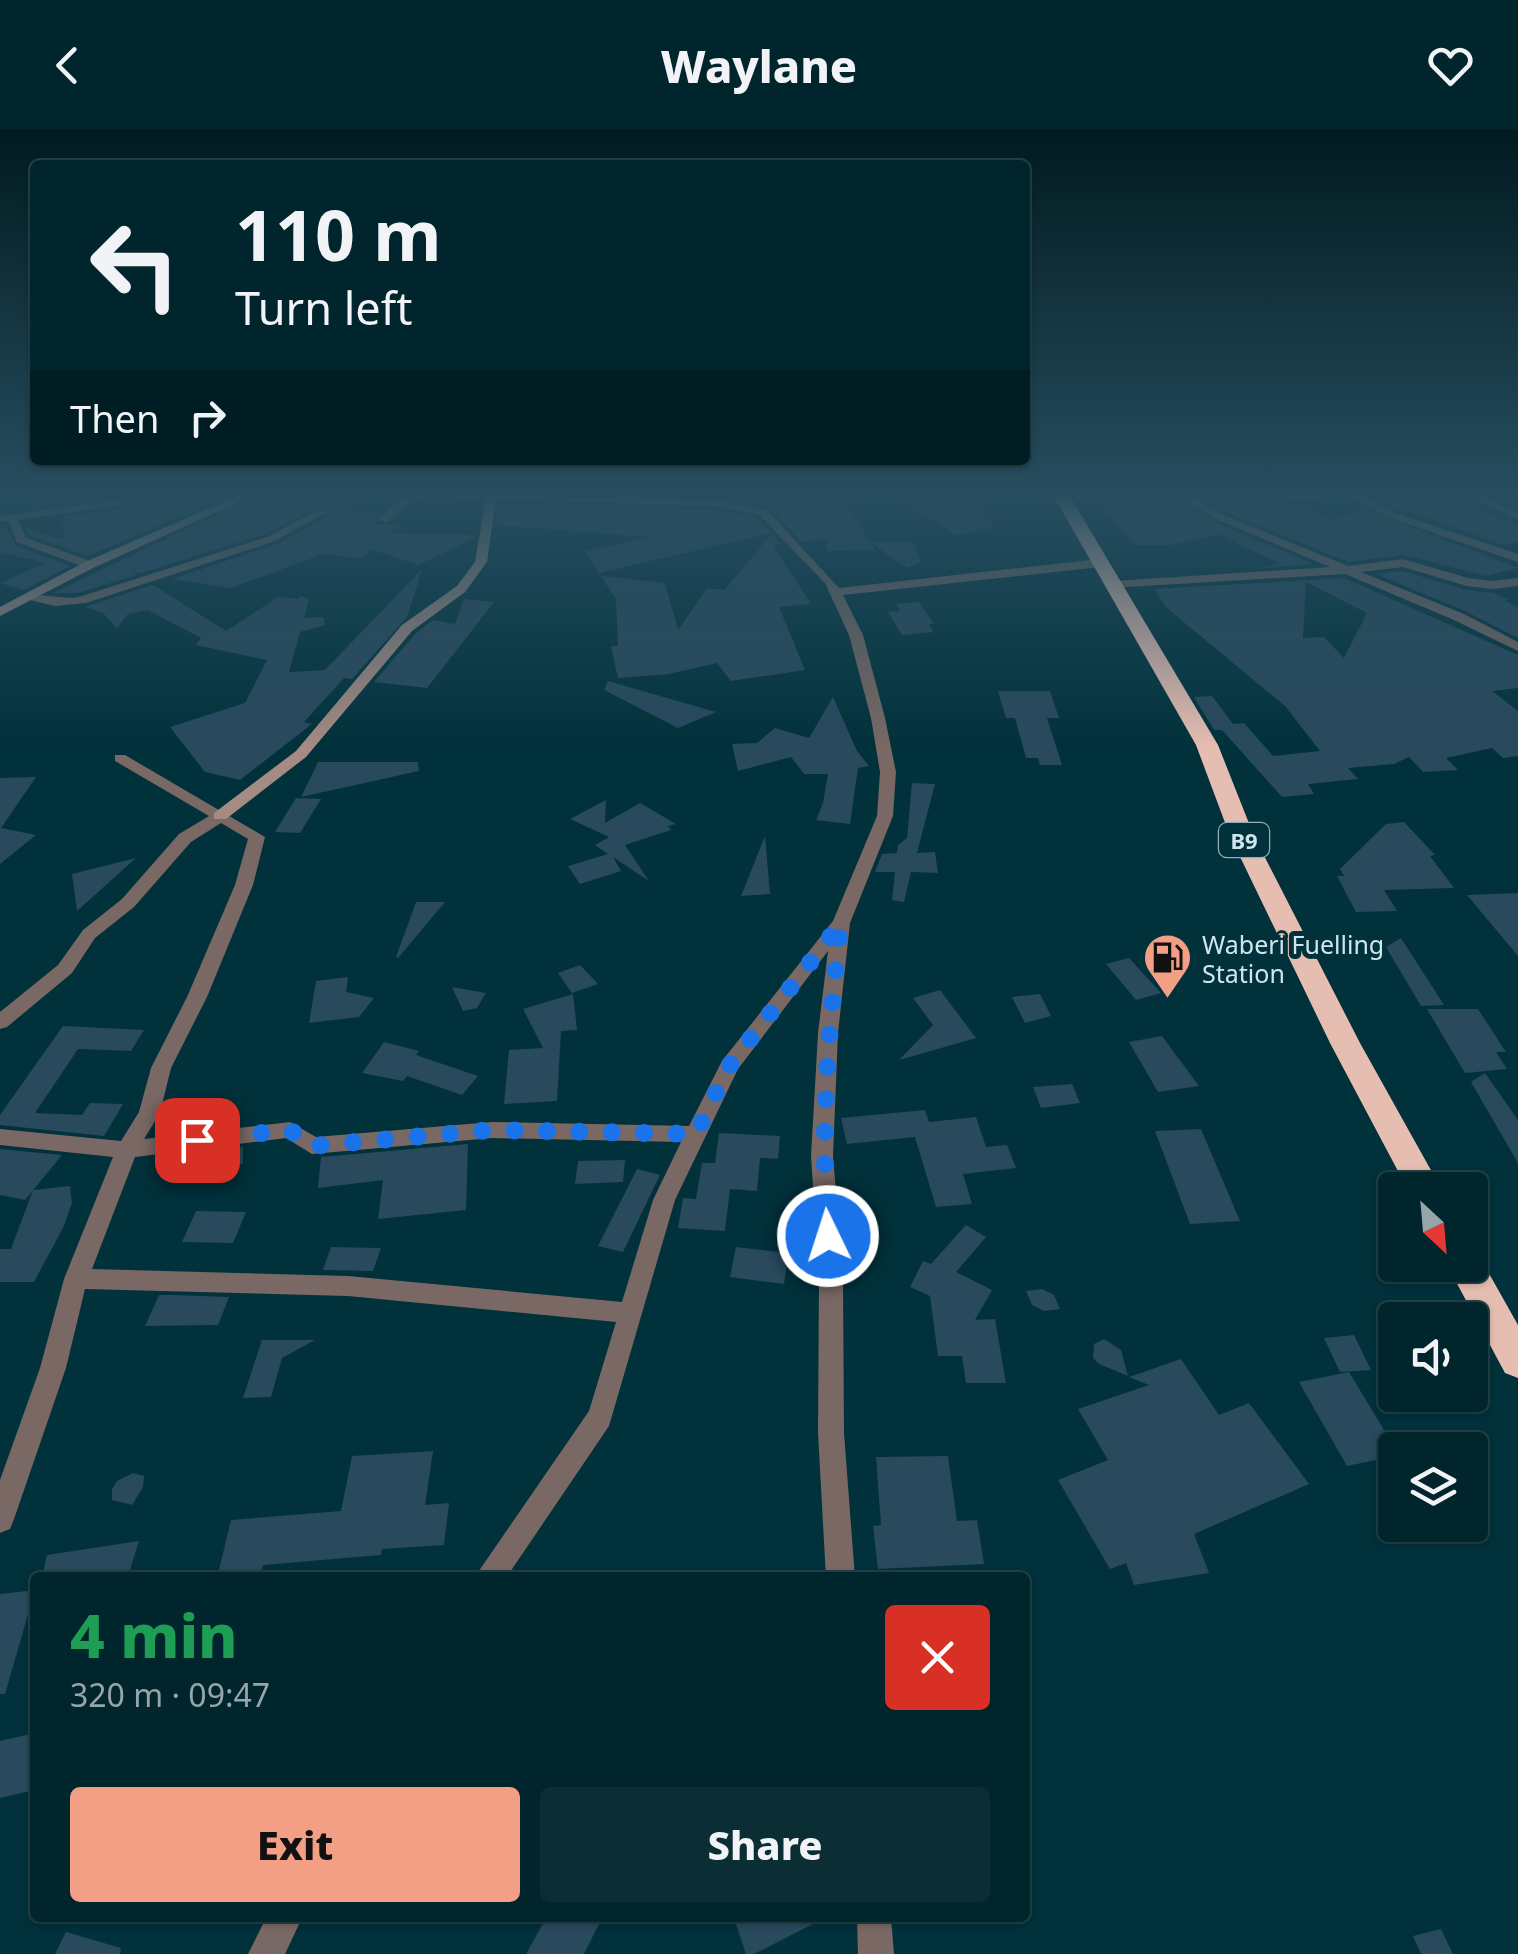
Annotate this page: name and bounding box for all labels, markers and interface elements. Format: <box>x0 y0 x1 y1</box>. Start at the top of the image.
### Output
text: Waylane <box>661 35 857 96</box>
icon: back <box>40 38 95 93</box>
icon: heart <box>1423 38 1478 93</box>
text: 110 m <box>235 186 442 282</box>
icon: left <box>70 200 200 330</box>
text: Turn left <box>235 277 412 338</box>
icon: right <box>180 390 235 445</box>
text: Then <box>70 392 160 444</box>
road number: B9 <box>1219 823 1269 857</box>
place label: Waberi Fuelling Station <box>1202 927 1384 990</box>
fuel station icon: Waberi Fuelling Station <box>1141 932 1193 1000</box>
pin <box>155 1098 240 1183</box>
icon: arrive <box>170 1113 225 1168</box>
north arrow <box>1378 1172 1488 1282</box>
map controls <box>1378 1172 1488 1542</box>
position arrow <box>776 1184 880 1288</box>
button: sound <box>1378 1302 1488 1412</box>
button: layers <box>1378 1432 1488 1542</box>
text: 4 min <box>70 1594 238 1676</box>
button: close <box>885 1605 990 1710</box>
text: 320 m · 09:47 <box>70 1673 270 1716</box>
button: Exit <box>70 1787 520 1902</box>
button: Share <box>540 1787 990 1902</box>

